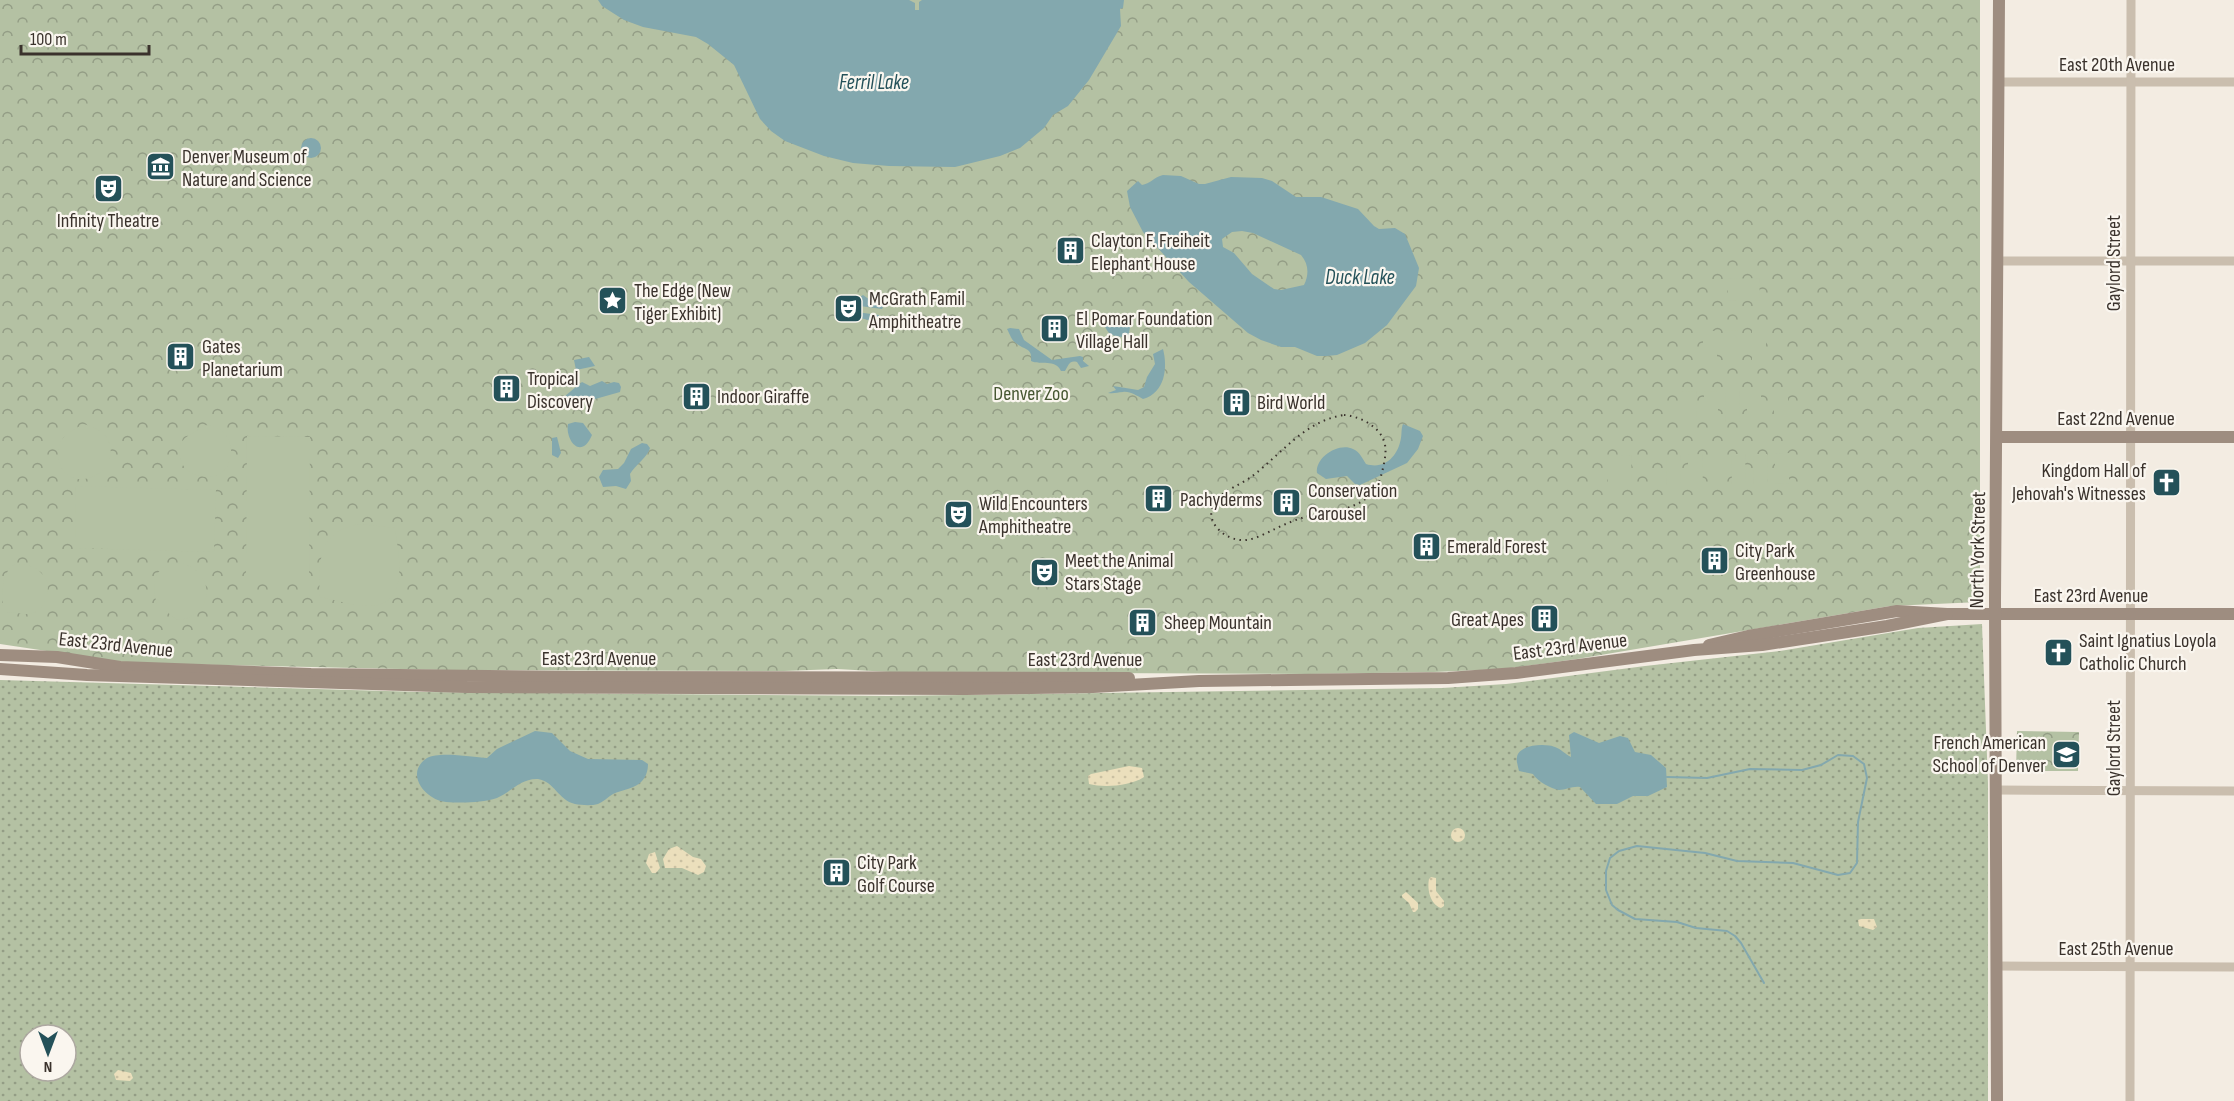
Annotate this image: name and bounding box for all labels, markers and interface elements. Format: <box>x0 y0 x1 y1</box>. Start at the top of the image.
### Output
scale bar <box>21 18 148 56</box>
text: 100 m <box>30 29 67 50</box>
street label: East 20th Avenue <box>2059 53 2175 77</box>
water label: Ferril Lake <box>839 70 909 95</box>
place label: Denver Museum of Nature and Science <box>182 145 312 192</box>
museum icon: Denver Museum of Nature and Science <box>145 151 177 183</box>
theatre icon: Infinity Theatre <box>92 173 124 205</box>
place label: Infinity Theatre <box>57 209 159 233</box>
street label: Gaylord Street <box>2102 215 2126 311</box>
place label: Clayton F. Freiheit Elephant House <box>1091 229 1210 276</box>
building icon: Clayton F. Freiheit Elephant House <box>1054 235 1086 267</box>
water label: Duck Lake <box>1325 265 1395 290</box>
place label: The Edge (New Tiger Exhibit) <box>634 279 731 326</box>
place icon: The Edge (New Tiger Exhibit) <box>597 285 629 317</box>
place label: McGrath Famil Amphitheatre <box>868 287 965 334</box>
theatre icon: McGrath Famil Amphitheatre <box>832 293 864 325</box>
place label: El Pomar Foundation Village Hall <box>1076 307 1213 354</box>
building icon: El Pomar Foundation Village Hall <box>1039 313 1071 345</box>
place label: Gates Planetarium <box>202 335 283 382</box>
building icon: Gates Planetarium <box>165 341 197 373</box>
place label: Tropical Discovery <box>527 367 593 414</box>
building icon: Tropical Discovery <box>490 373 522 405</box>
building icon: Indoor Giraffe <box>680 380 712 412</box>
park label: Denver Zoo <box>993 382 1069 406</box>
place label: Indoor Giraffe <box>717 385 809 409</box>
building icon: Bird World <box>1220 386 1252 418</box>
place label: Bird World <box>1257 391 1325 415</box>
street label: East 22nd Avenue <box>2057 407 2175 431</box>
place label: Kingdom Hall of Jehovah's Witnesses <box>2011 459 2146 506</box>
church icon: Kingdom Hall of Jehovah's Witnesses <box>2151 466 2183 498</box>
place label: Conservation Carousel <box>1308 479 1397 526</box>
building icon: Pachyderms <box>1143 483 1175 515</box>
building icon: Conservation Carousel <box>1271 486 1303 518</box>
place label: Pachyderms <box>1180 488 1262 512</box>
street label: North York Street <box>1965 491 1991 609</box>
place label: Wild Encounters Amphitheatre <box>978 492 1088 539</box>
theatre icon: Wild Encounters Amphitheatre <box>942 499 974 531</box>
building icon: Emerald Forest <box>1410 530 1442 562</box>
place label: Emerald Forest <box>1447 535 1547 559</box>
place label: City Park Greenhouse <box>1735 539 1816 586</box>
building icon: City Park Greenhouse <box>1698 545 1730 577</box>
place label: Meet the Animal Stars Stage <box>1065 549 1173 596</box>
theatre icon: Meet the Animal Stars Stage <box>1028 556 1060 588</box>
street label: East 23rd Avenue <box>2034 584 2148 608</box>
building icon: Great Apes <box>1529 603 1561 635</box>
building icon: Sheep Mountain <box>1127 606 1159 638</box>
place label: Great Apes <box>1451 608 1524 632</box>
place label: Sheep Mountain <box>1164 611 1272 635</box>
street label: East 23rd Avenue <box>58 627 174 663</box>
street label: East 23rd Avenue <box>1512 628 1628 666</box>
place label: Saint Ignatius Loyola Catholic Church <box>2079 629 2216 676</box>
church icon: Saint Ignatius Loyola Catholic Church <box>2042 636 2074 668</box>
street label: East 23rd Avenue <box>542 647 656 671</box>
street label: East 23rd Avenue <box>1028 648 1142 672</box>
street label: Gaylord Street <box>2102 700 2126 796</box>
place label: French American School of Denver <box>1932 731 2046 778</box>
school or university icon: French American School of Denver <box>2051 738 2083 770</box>
place label: City Park Golf Course <box>857 851 935 898</box>
building icon: City Park Golf Course <box>820 857 852 889</box>
street label: East 25th Avenue <box>2058 937 2174 961</box>
north arrow <box>18 1023 78 1083</box>
text: N <box>44 1057 52 1076</box>

